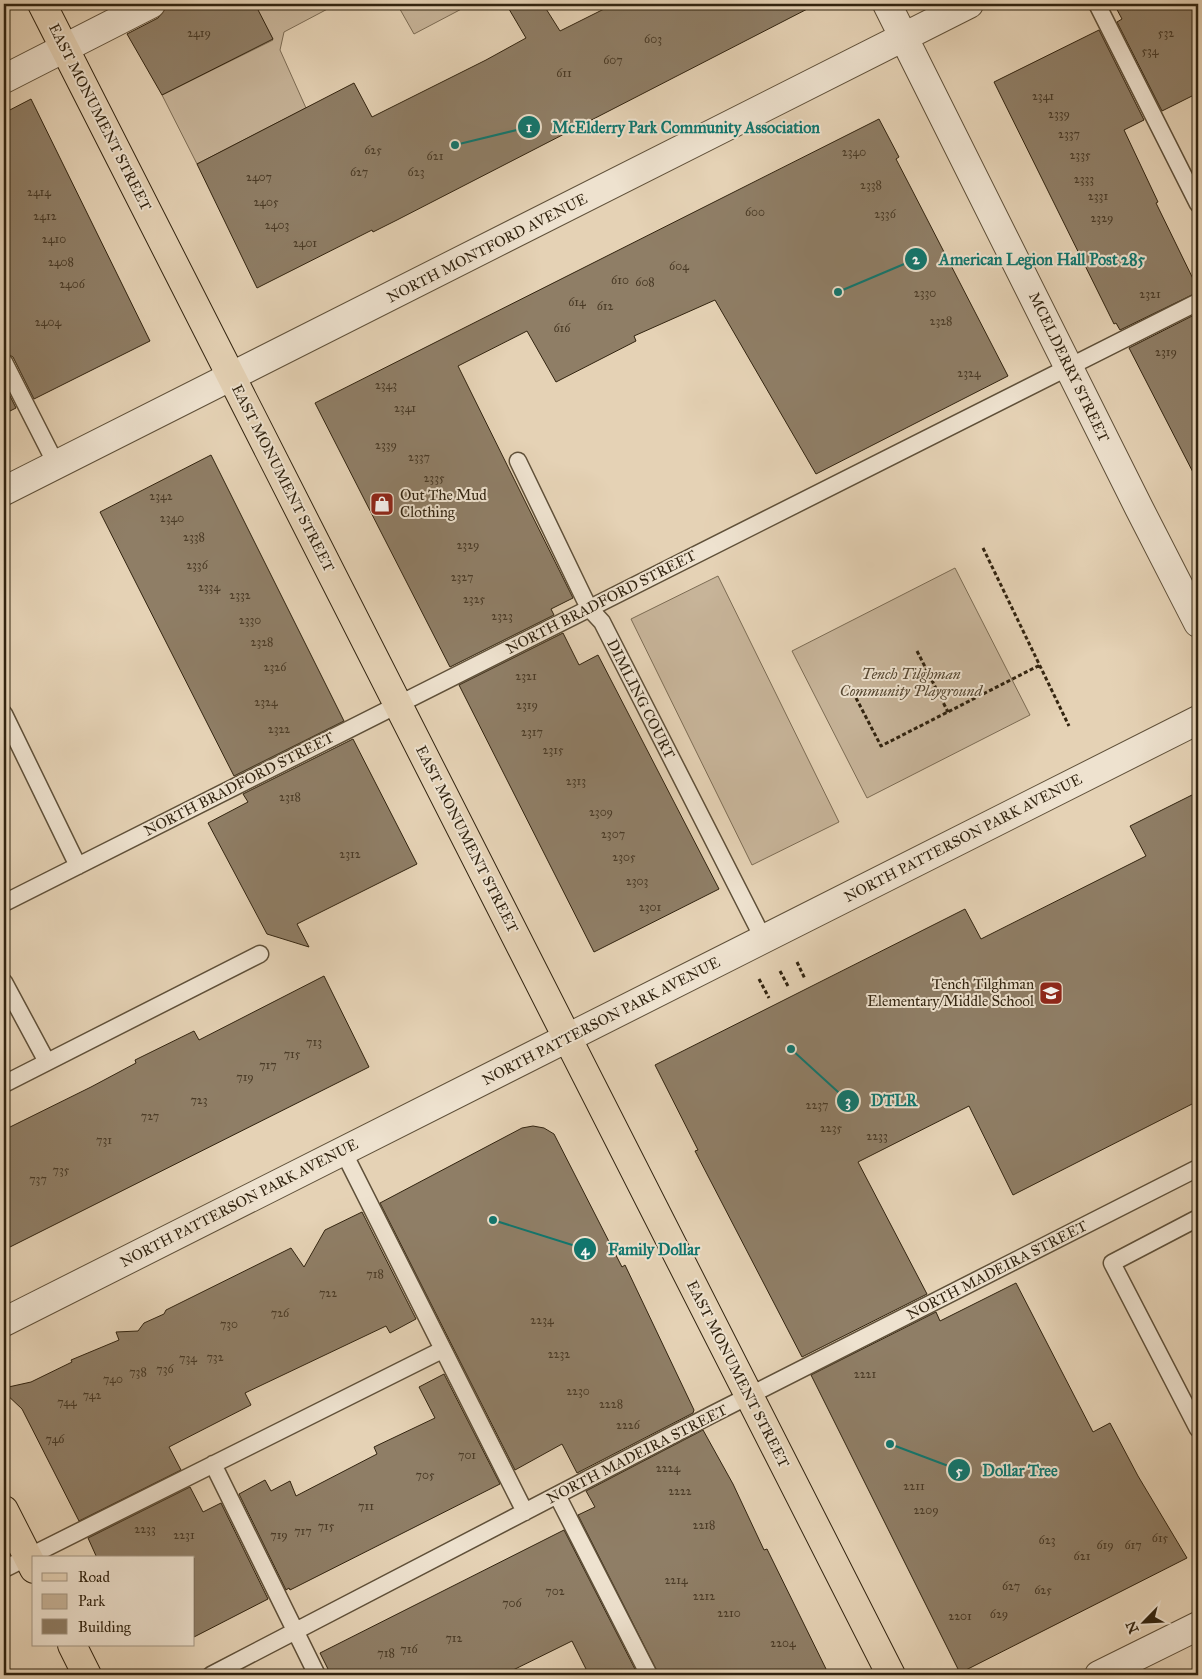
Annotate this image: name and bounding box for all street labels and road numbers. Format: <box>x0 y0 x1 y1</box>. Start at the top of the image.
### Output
street label: EAST MONUMENT STREET <box>45 20 155 214</box>
street label: NORTH MONTFORD AVENUE <box>384 189 590 306</box>
street label: MCELDERRY STREET <box>1025 289 1113 445</box>
street label: EAST MONUMENT STREET <box>228 381 338 575</box>
street label: NORTH BRADFORD STREET <box>503 546 699 658</box>
street label: DIMLING COURT <box>603 636 679 762</box>
street label: NORTH BRADFORD STREET <box>141 728 337 840</box>
street label: EAST MONUMENT STREET <box>412 742 522 936</box>
street label: NORTH PATTERSON PARK AVENUE <box>841 770 1085 906</box>
street label: NORTH PATTERSON PARK AVENUE <box>479 953 723 1089</box>
street label: NORTH PATTERSON PARK AVENUE <box>117 1135 361 1271</box>
street label: NORTH MADEIRA STREET <box>904 1217 1090 1323</box>
street label: EAST MONUMENT STREET <box>683 1277 793 1471</box>
street label: NORTH MADEIRA STREET <box>544 1401 730 1507</box>

